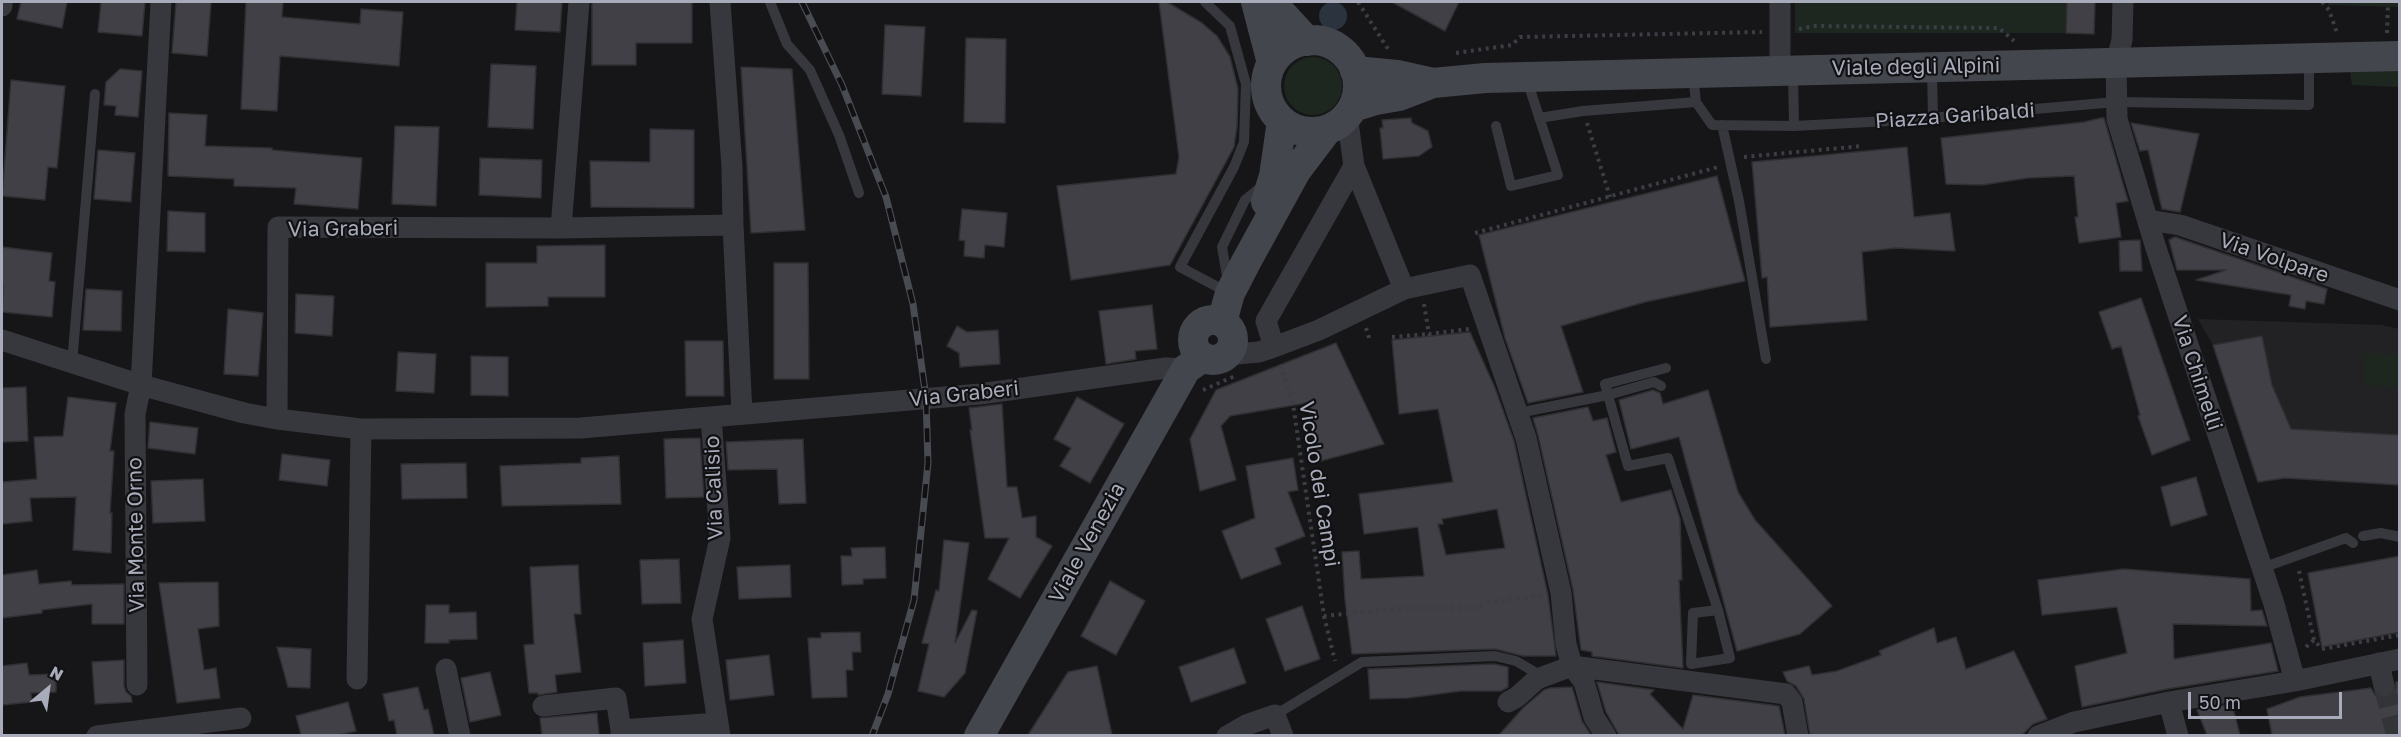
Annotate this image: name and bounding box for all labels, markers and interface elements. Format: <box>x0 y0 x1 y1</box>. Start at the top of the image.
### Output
street label: Viale degli Alpini <box>1832 53 2000 81</box>
street label: Piazza Garibaldi <box>1874 98 2036 134</box>
street label: Via Graberi <box>288 215 398 243</box>
street label: Via Volpare <box>2216 228 2332 288</box>
street label: Via Chimelli <box>2167 312 2227 434</box>
street label: Via Graberi <box>908 376 1020 412</box>
street label: Vicolo dei Campi <box>1293 399 1345 569</box>
street label: Via Calisio <box>700 435 728 541</box>
street label: Via Monte Orno <box>122 457 150 613</box>
street label: Viale Venezia <box>1044 478 1130 608</box>
north arrow <box>18 659 78 719</box>
text: N <box>47 662 67 685</box>
scale bar <box>2191 680 2346 718</box>
text: 50 m <box>2199 691 2241 713</box>

